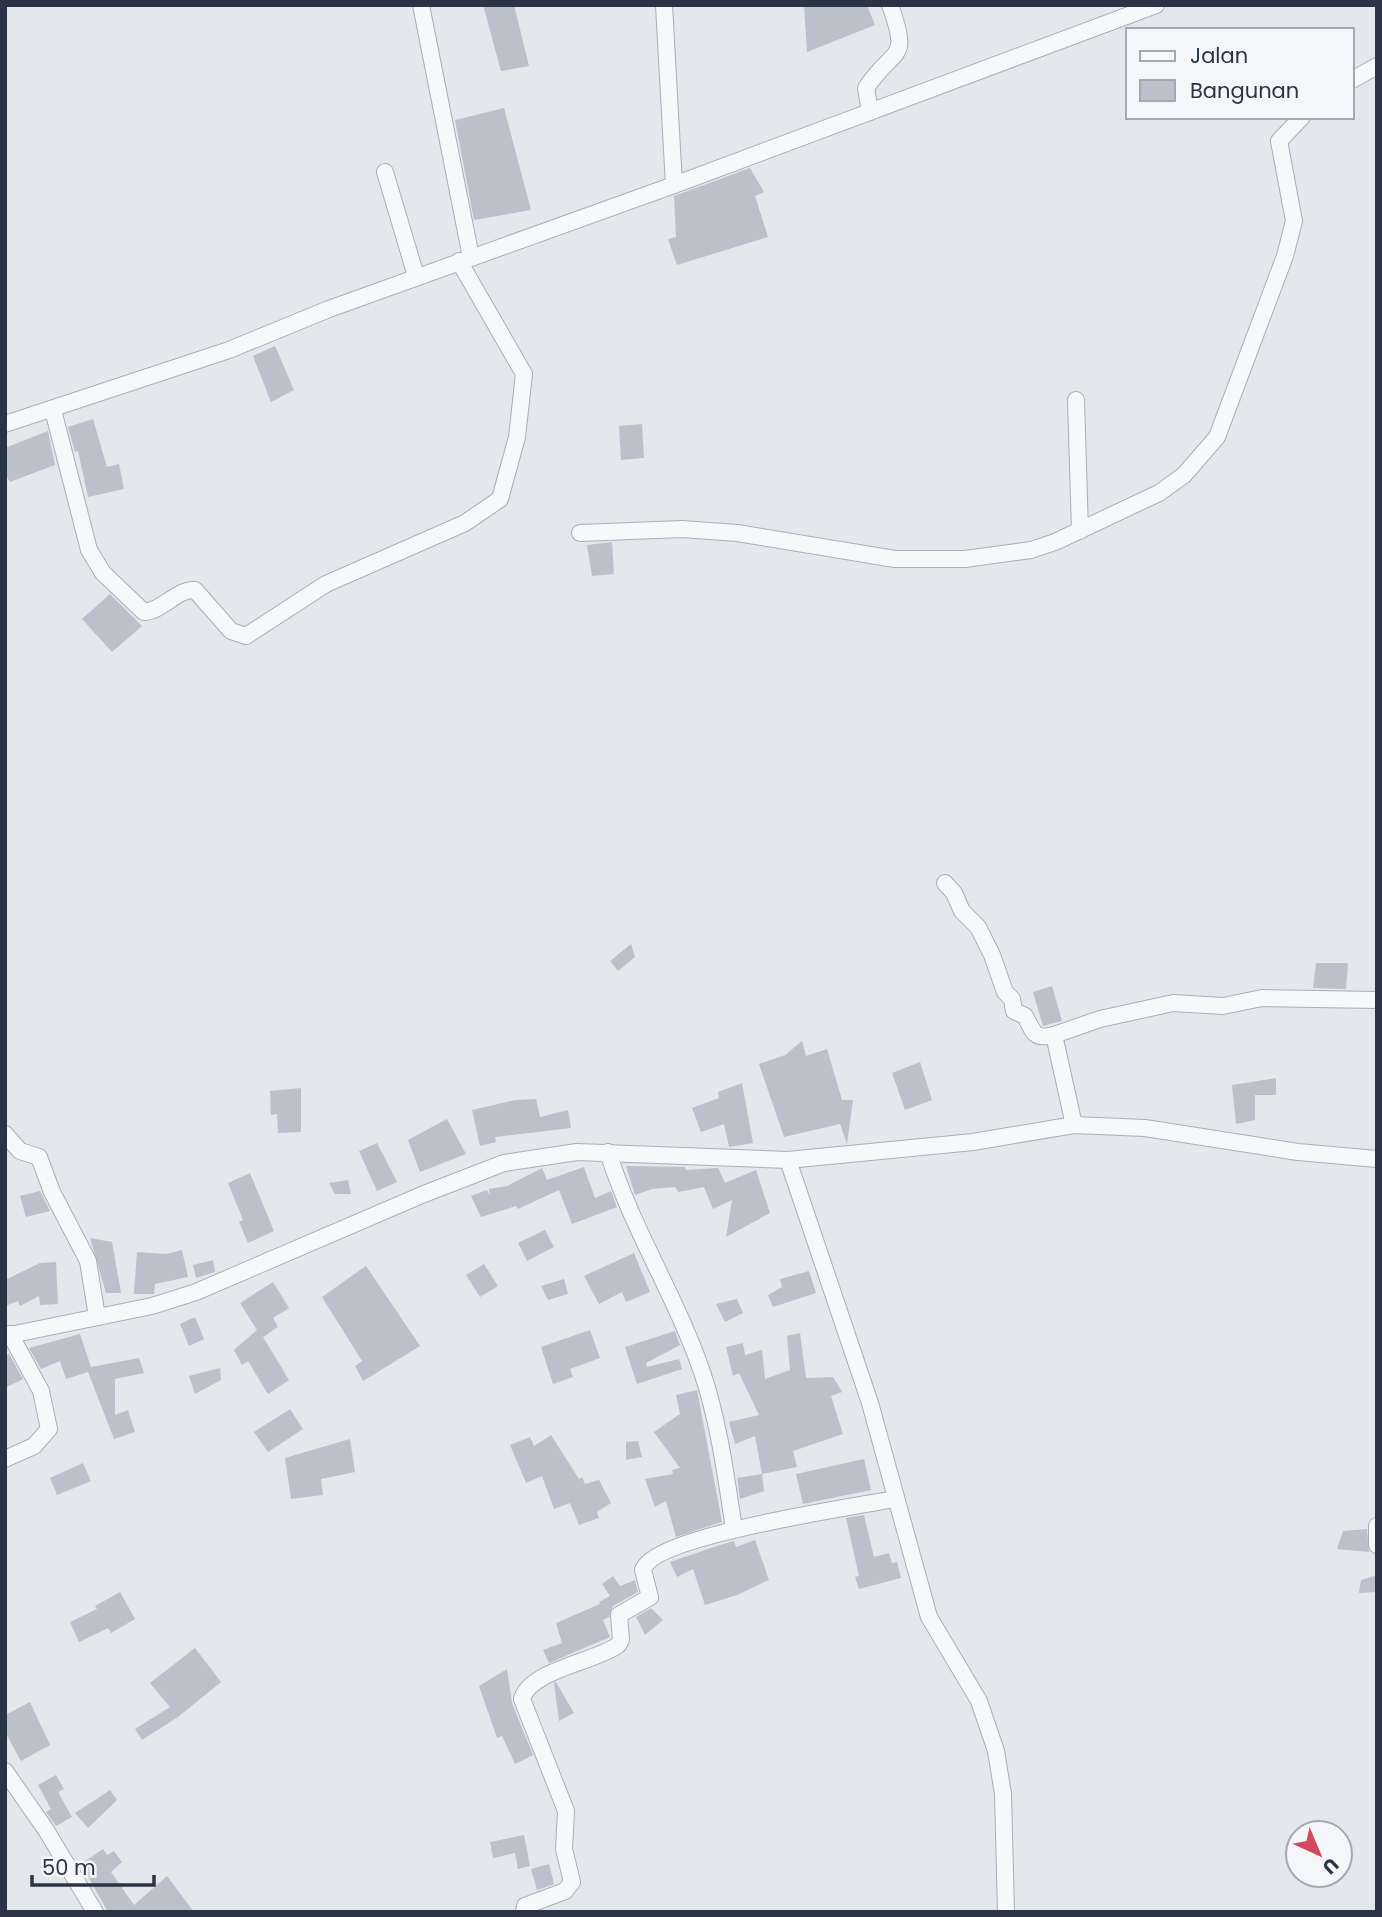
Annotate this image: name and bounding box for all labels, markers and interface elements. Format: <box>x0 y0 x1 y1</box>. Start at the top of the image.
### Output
legend <box>1126 28 1354 119</box>
text: Jalan <box>1190 41 1248 70</box>
text: Bangunan <box>1190 76 1299 105</box>
north arrow <box>1284 1819 1354 1889</box>
scale bar <box>32 1843 154 1887</box>
text: U <box>1316 1852 1345 1880</box>
text: 50 m <box>42 1853 96 1882</box>

